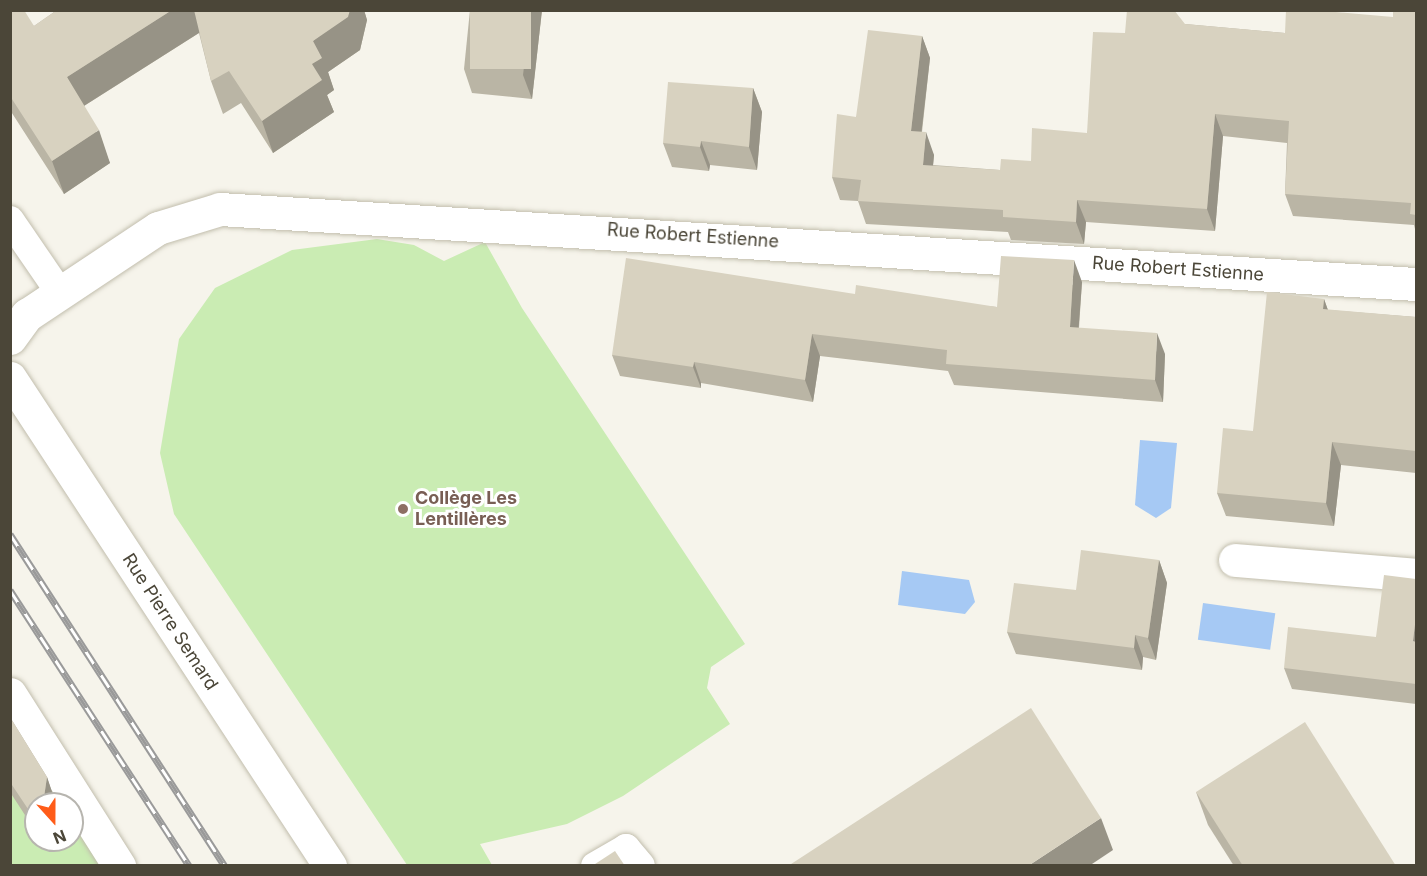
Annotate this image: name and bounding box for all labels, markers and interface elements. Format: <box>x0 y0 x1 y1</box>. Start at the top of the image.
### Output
street label: Rue Robert Estienne <box>606 219 780 253</box>
street label: Rue Robert Estienne <box>1091 252 1265 286</box>
place label: Collège Les Lentillères <box>415 488 517 530</box>
marker: Collège Les Lentillères <box>396 502 410 516</box>
street label: Rue Pierre Semard <box>118 550 222 694</box>
north arrow <box>24 792 84 852</box>
text: N <box>50 825 69 848</box>

